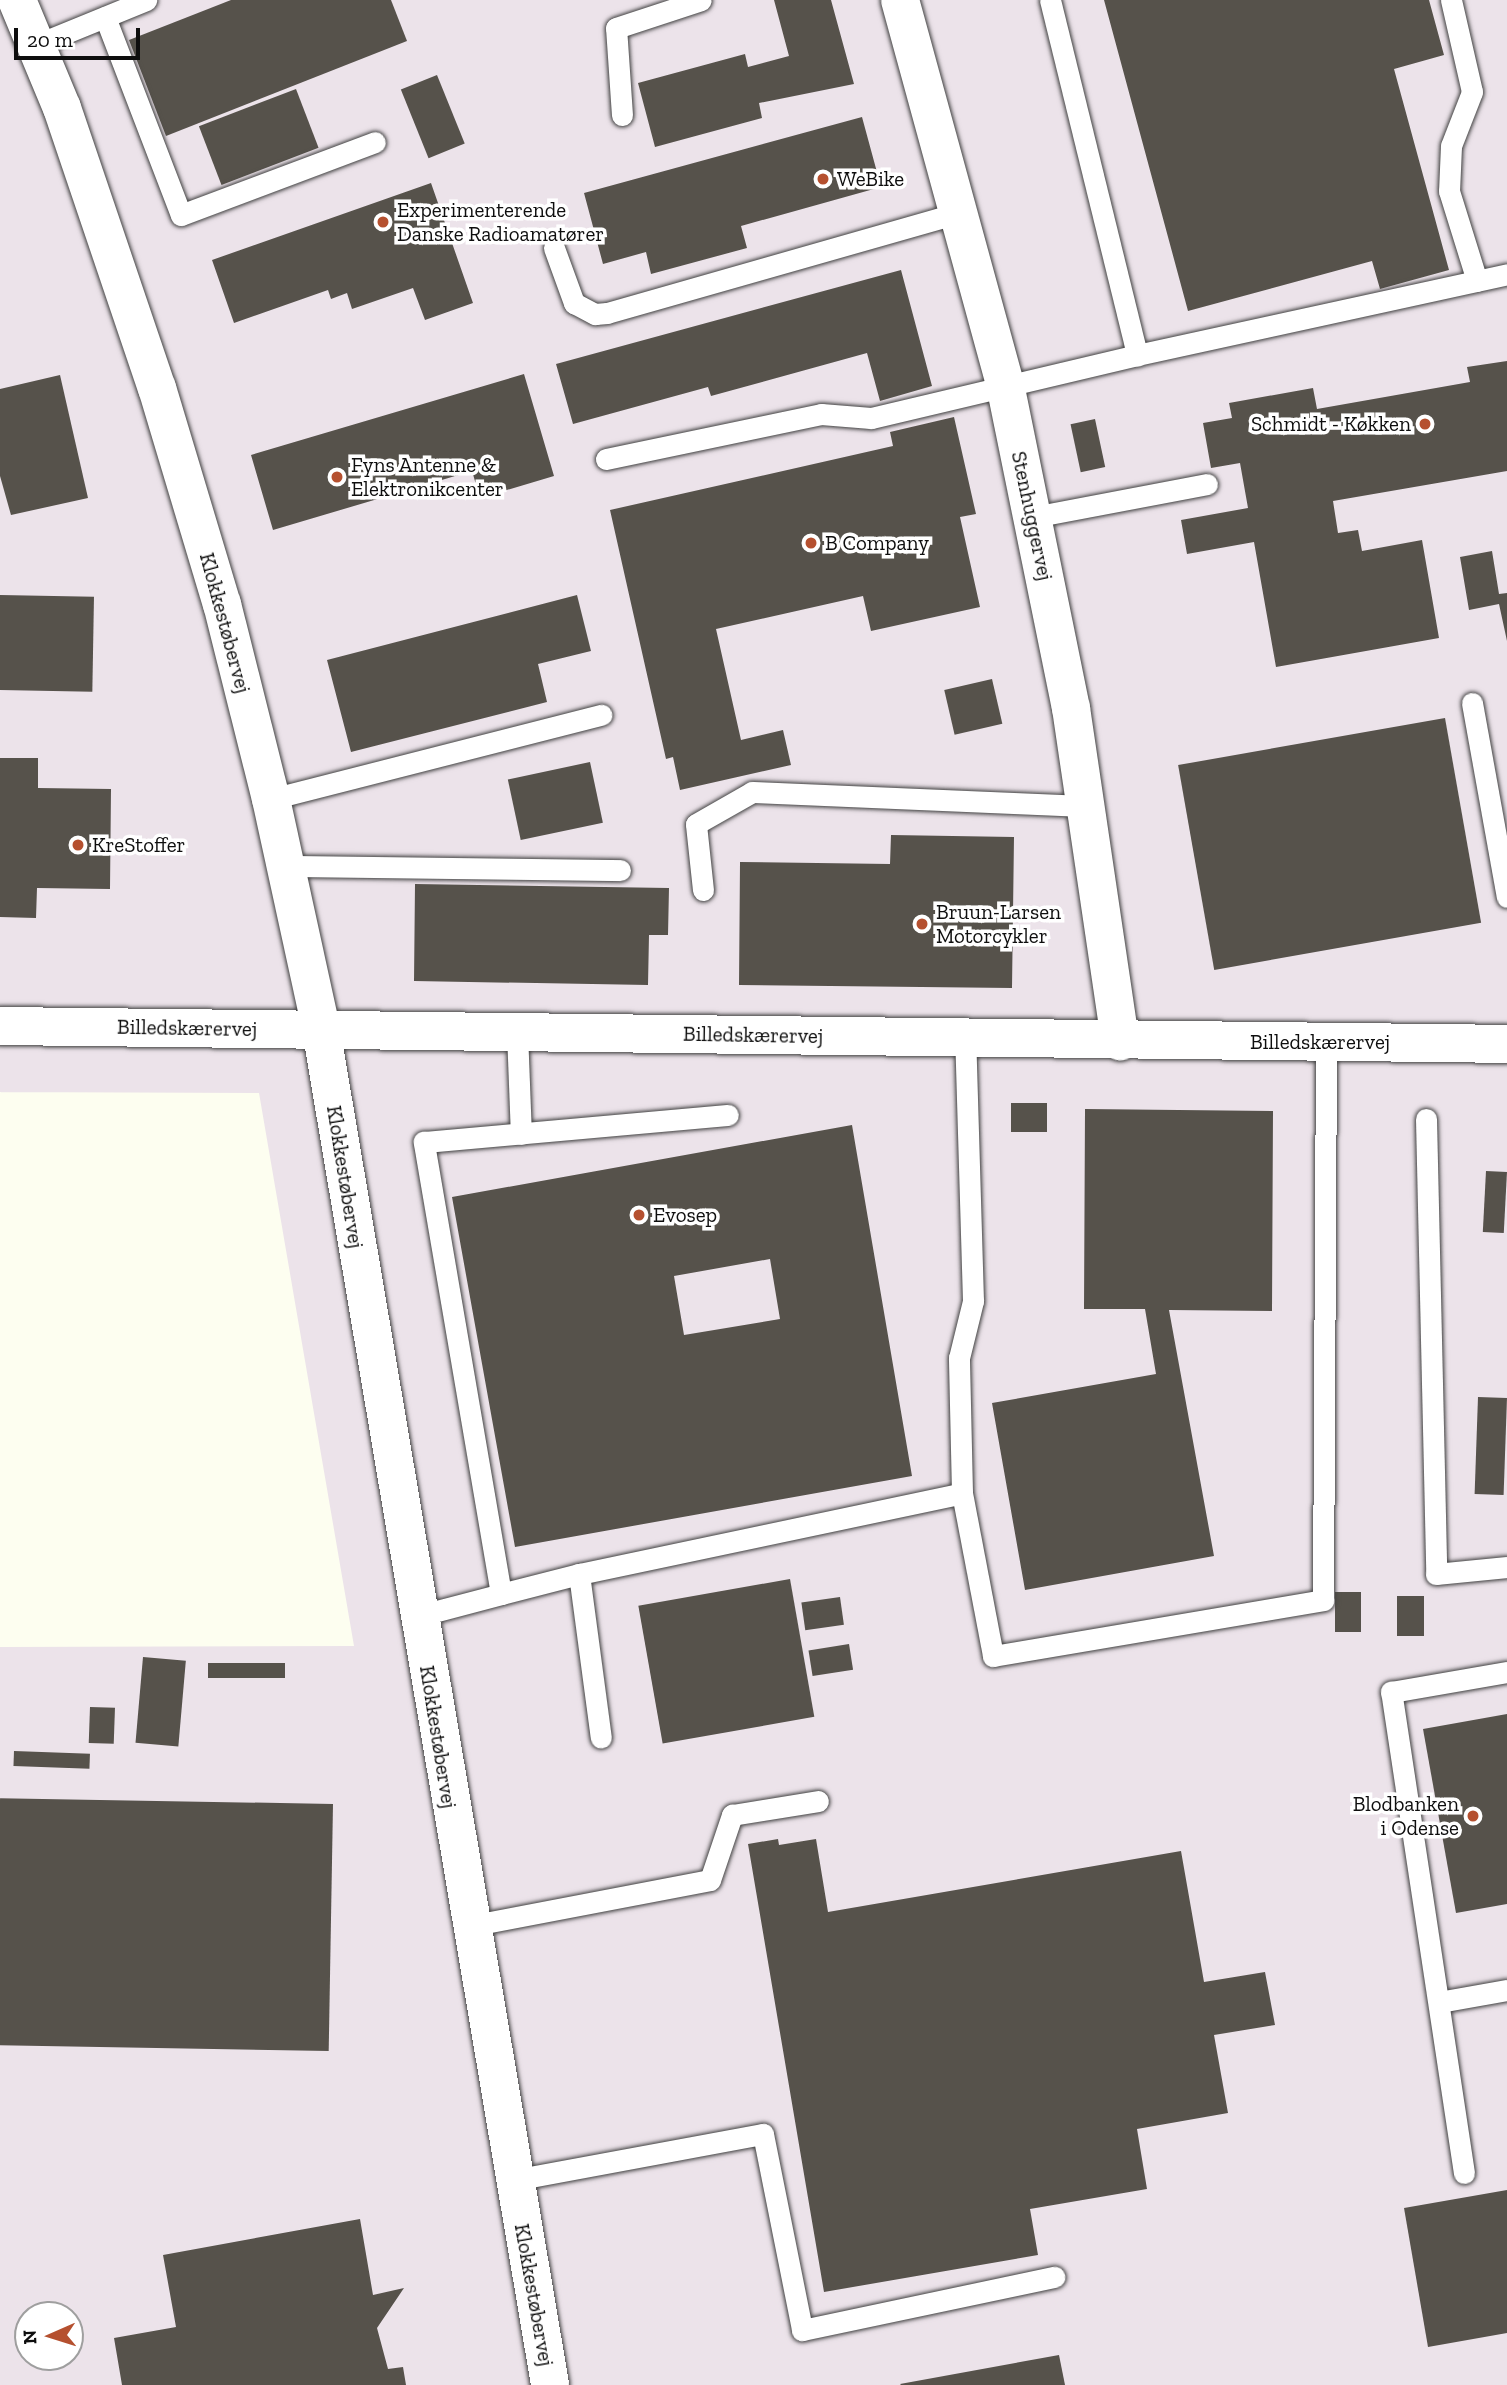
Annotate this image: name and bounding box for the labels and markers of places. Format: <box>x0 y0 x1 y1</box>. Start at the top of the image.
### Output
place label: WeBike <box>837 166 904 192</box>
marker: WeBike <box>815 171 831 187</box>
place label: Experimenterende Danske Radioamatører <box>397 197 604 247</box>
marker: Experimenterende Danske Radioamatører <box>375 214 391 230</box>
place label: Schmidt - Køkken <box>1251 411 1411 437</box>
marker: Schmidt - Køkken <box>1417 416 1433 432</box>
place label: Fyns Antenne & Elektronikcenter <box>351 452 504 502</box>
marker: Fyns Antenne & Elektronikcenter <box>329 469 345 485</box>
place label: B Company <box>825 530 929 556</box>
marker: B Company <box>803 535 819 551</box>
place label: KreStoffer <box>92 832 185 858</box>
marker: KreStoffer <box>70 837 86 853</box>
place label: Bruun-Larsen Motorcykler <box>936 899 1061 949</box>
marker: Bruun-Larsen Motorcykler <box>914 916 930 932</box>
place label: Evosep <box>653 1202 717 1228</box>
marker: Evosep <box>631 1207 647 1223</box>
place label: Blodbanken i Odense <box>1353 1791 1459 1841</box>
marker: Blodbanken i Odense <box>1465 1808 1481 1824</box>

